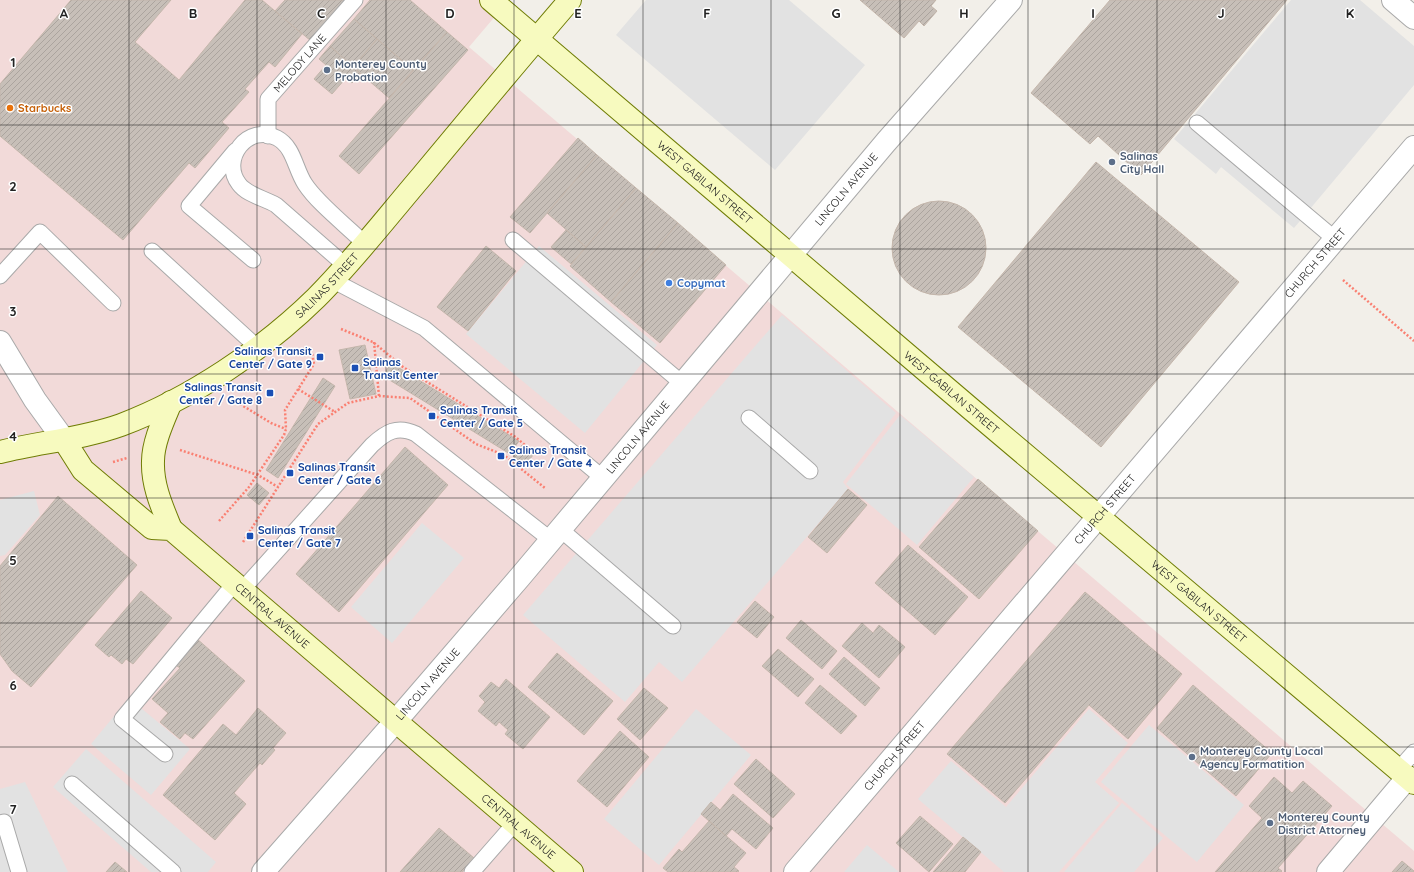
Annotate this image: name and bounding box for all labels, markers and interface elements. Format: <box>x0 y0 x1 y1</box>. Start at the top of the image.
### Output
text: A <box>60 5 69 21</box>
text: B <box>189 5 197 21</box>
text: C <box>317 5 325 21</box>
text: D <box>445 5 455 21</box>
text: E <box>574 5 582 21</box>
text: F <box>703 5 711 21</box>
text: G <box>831 5 841 21</box>
text: H <box>959 5 969 21</box>
text: I <box>1091 5 1095 21</box>
text: J <box>1217 5 1225 21</box>
text: K <box>1346 5 1355 21</box>
street label: MELODY LANE <box>270 31 329 95</box>
text: 1 <box>10 54 16 70</box>
place label: Monterey County Probation <box>335 57 427 84</box>
marker: Monterey County Probation <box>322 65 332 75</box>
place label: Starbucks <box>18 101 71 115</box>
marker: Starbucks <box>5 103 15 113</box>
street label: WEST GABILAN STREET <box>654 138 756 227</box>
place label: Salinas City Hall <box>1120 149 1164 176</box>
street label: LINCOLN AVENUE <box>812 150 881 229</box>
marker: Salinas City Hall <box>1107 157 1117 167</box>
text: 2 <box>9 178 17 194</box>
street label: CHURCH STREET <box>1281 225 1349 301</box>
street label: SALINAS STREET <box>292 249 362 321</box>
place label: Copymat <box>677 276 726 290</box>
marker: Copymat <box>664 278 674 288</box>
text: 3 <box>10 303 17 319</box>
place label: Salinas Transit Center / Gate 9 <box>229 344 312 371</box>
street label: WEST GABILAN STREET <box>901 348 1002 437</box>
marker: Salinas Transit Center / Gate 9 <box>315 352 325 362</box>
place label: Salinas Transit Center <box>363 355 439 382</box>
marker: Salinas Transit Center <box>350 363 360 373</box>
place label: Salinas Transit Center / Gate 8 <box>179 380 262 407</box>
marker: Salinas Transit Center / Gate 8 <box>265 388 275 398</box>
street label: LINCOLN AVENUE <box>603 398 672 476</box>
place label: Salinas Transit Center / Gate 5 <box>440 403 523 430</box>
marker: Salinas Transit Center / Gate 5 <box>427 411 437 421</box>
text: 4 <box>9 428 17 444</box>
place label: Salinas Transit Center / Gate 4 <box>509 443 593 470</box>
marker: Salinas Transit Center / Gate 4 <box>496 451 506 461</box>
place label: Salinas Transit Center / Gate 6 <box>298 460 381 487</box>
marker: Salinas Transit Center / Gate 6 <box>285 468 295 478</box>
street label: CHURCH STREET <box>1071 471 1139 547</box>
place label: Salinas Transit Center / Gate 7 <box>258 523 341 550</box>
marker: Salinas Transit Center / Gate 7 <box>245 531 255 541</box>
text: 5 <box>9 552 17 568</box>
street label: WEST GABILAN STREET <box>1148 557 1250 646</box>
street label: CENTRAL AVENUE <box>232 580 312 651</box>
street label: LINCOLN AVENUE <box>393 645 463 723</box>
text: 6 <box>9 677 17 693</box>
street label: CHURCH STREET <box>861 717 928 794</box>
place label: Monterey County Local Agency Formatition <box>1200 744 1323 771</box>
marker: Monterey County Local Agency Formatition <box>1187 752 1197 762</box>
street label: CENTRAL AVENUE <box>479 791 559 862</box>
text: 7 <box>9 801 17 817</box>
place label: Monterey County District Attorney <box>1278 810 1370 837</box>
marker: Monterey County District Attorney <box>1265 818 1275 828</box>

